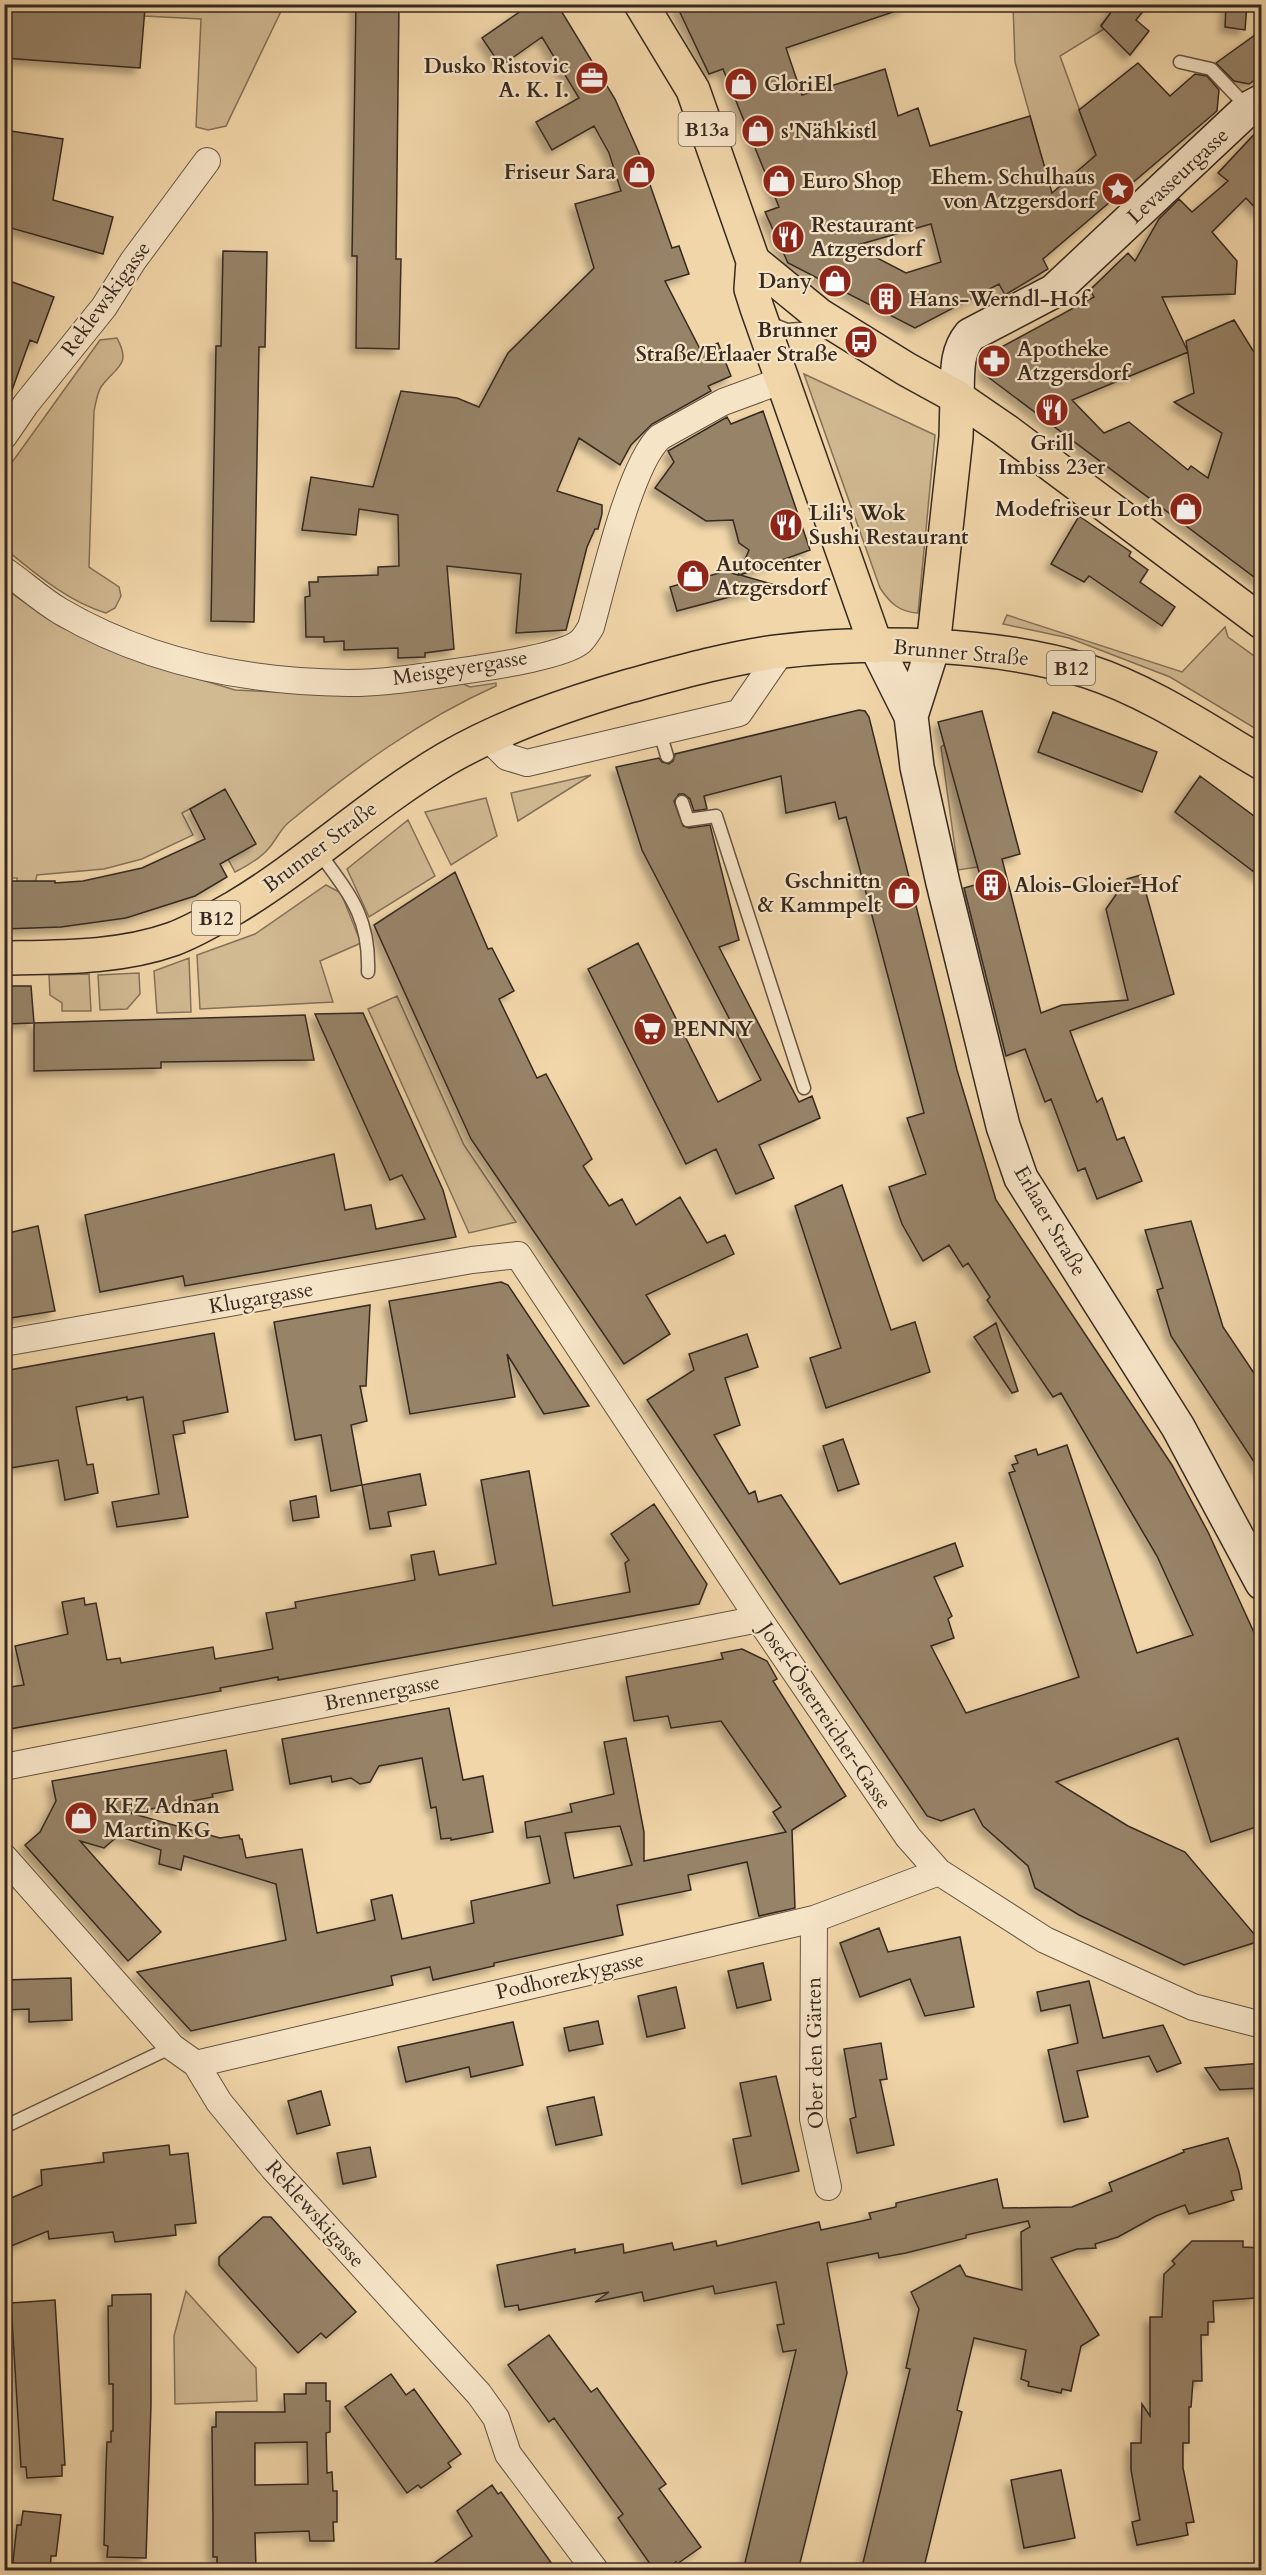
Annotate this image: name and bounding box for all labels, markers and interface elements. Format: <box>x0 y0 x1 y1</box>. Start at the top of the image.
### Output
place label: Dusko Ristovic A. K. I. <box>424 52 569 105</box>
office icon: Dusko Ristovic A. K. I. <box>574 60 610 96</box>
shop icon: GloriEl <box>723 66 759 102</box>
place label: GloriEl <box>764 70 833 99</box>
road number: B13a <box>678 112 736 146</box>
shop icon: s'Nähkistl <box>740 113 776 149</box>
place label: s'Nähkistl <box>781 117 877 146</box>
street label: Levasseurgasse <box>1121 121 1235 231</box>
shop icon: Friseur Sara <box>621 154 657 190</box>
place label: Friseur Sara <box>504 158 617 187</box>
shop icon: Euro Shop <box>761 163 797 199</box>
place label: Ehem. Schulhaus von Atzgersdorf <box>931 163 1099 216</box>
place label: Euro Shop <box>802 167 902 196</box>
place icon: Ehem. Schulhaus von Atzgersdorf <box>1100 171 1136 207</box>
place label: Restaurant Atzgersdorf <box>811 211 926 264</box>
restaurant icon: Restaurant Atzgersdorf <box>770 219 806 255</box>
street label: Reklewskigasse <box>54 236 158 362</box>
shop icon: Dany <box>817 263 853 299</box>
place label: Dany <box>758 267 812 296</box>
building icon: Hans-Werndl-Hof <box>868 281 904 317</box>
place label: Hans-Werndl-Hof <box>909 285 1092 314</box>
place label: Brunner Straße/Erlaaer Straße <box>636 316 839 369</box>
bus stop icon: Brunner Straße/Erlaaer Straße <box>843 324 879 360</box>
place label: Apotheke Atzgersdorf <box>1017 335 1132 388</box>
pharmacy icon: Apotheke Atzgersdorf <box>976 343 1012 379</box>
restaurant icon: Grill Imbiss 23er <box>1034 392 1070 428</box>
place label: Grill Imbiss 23er <box>999 429 1106 482</box>
shop icon: Modefriseur Loth <box>1168 491 1204 527</box>
place label: Modefriseur Loth <box>995 495 1163 524</box>
place label: Lili's Wok Sushi Restaurant <box>809 499 969 552</box>
restaurant icon: Lili's Wok Sushi Restaurant <box>768 507 804 543</box>
place label: Autocenter Atzgersdorf <box>716 550 831 603</box>
shop icon: Autocenter Atzgersdorf <box>675 558 711 594</box>
street label: Brunner Straße <box>892 633 1030 673</box>
street label: Meisgeyergasse <box>390 643 530 693</box>
road number: B12 <box>1047 651 1095 685</box>
street label: Brunner Straße <box>257 794 383 900</box>
place label: Gschnittn & Kammpelt <box>758 867 882 920</box>
building icon: Alois-Gloier-Hof <box>973 867 1009 903</box>
place label: Alois-Gloier-Hof <box>1014 871 1182 900</box>
shop icon: Gschnittn & Kammpelt <box>886 875 922 911</box>
road number: B12 <box>192 901 240 935</box>
supermarket icon: PENNY <box>632 1011 668 1047</box>
place label: PENNY <box>673 1015 753 1044</box>
street label: Erlaaer Straße <box>1007 1161 1093 1281</box>
street label: Klugargasse <box>207 1275 315 1321</box>
street label: Josef-Österreicher-Gasse <box>750 1614 898 1815</box>
street label: Brennergasse <box>322 1668 442 1718</box>
place label: KFZ Adnan Martin KG <box>104 1792 221 1845</box>
shop icon: KFZ Adnan Martin KG <box>63 1800 99 1836</box>
street label: Podhorezkygasse <box>493 1945 647 2007</box>
street label: Ober den Gärten <box>799 1977 831 2129</box>
street label: Reklewskigasse <box>259 2154 371 2274</box>

